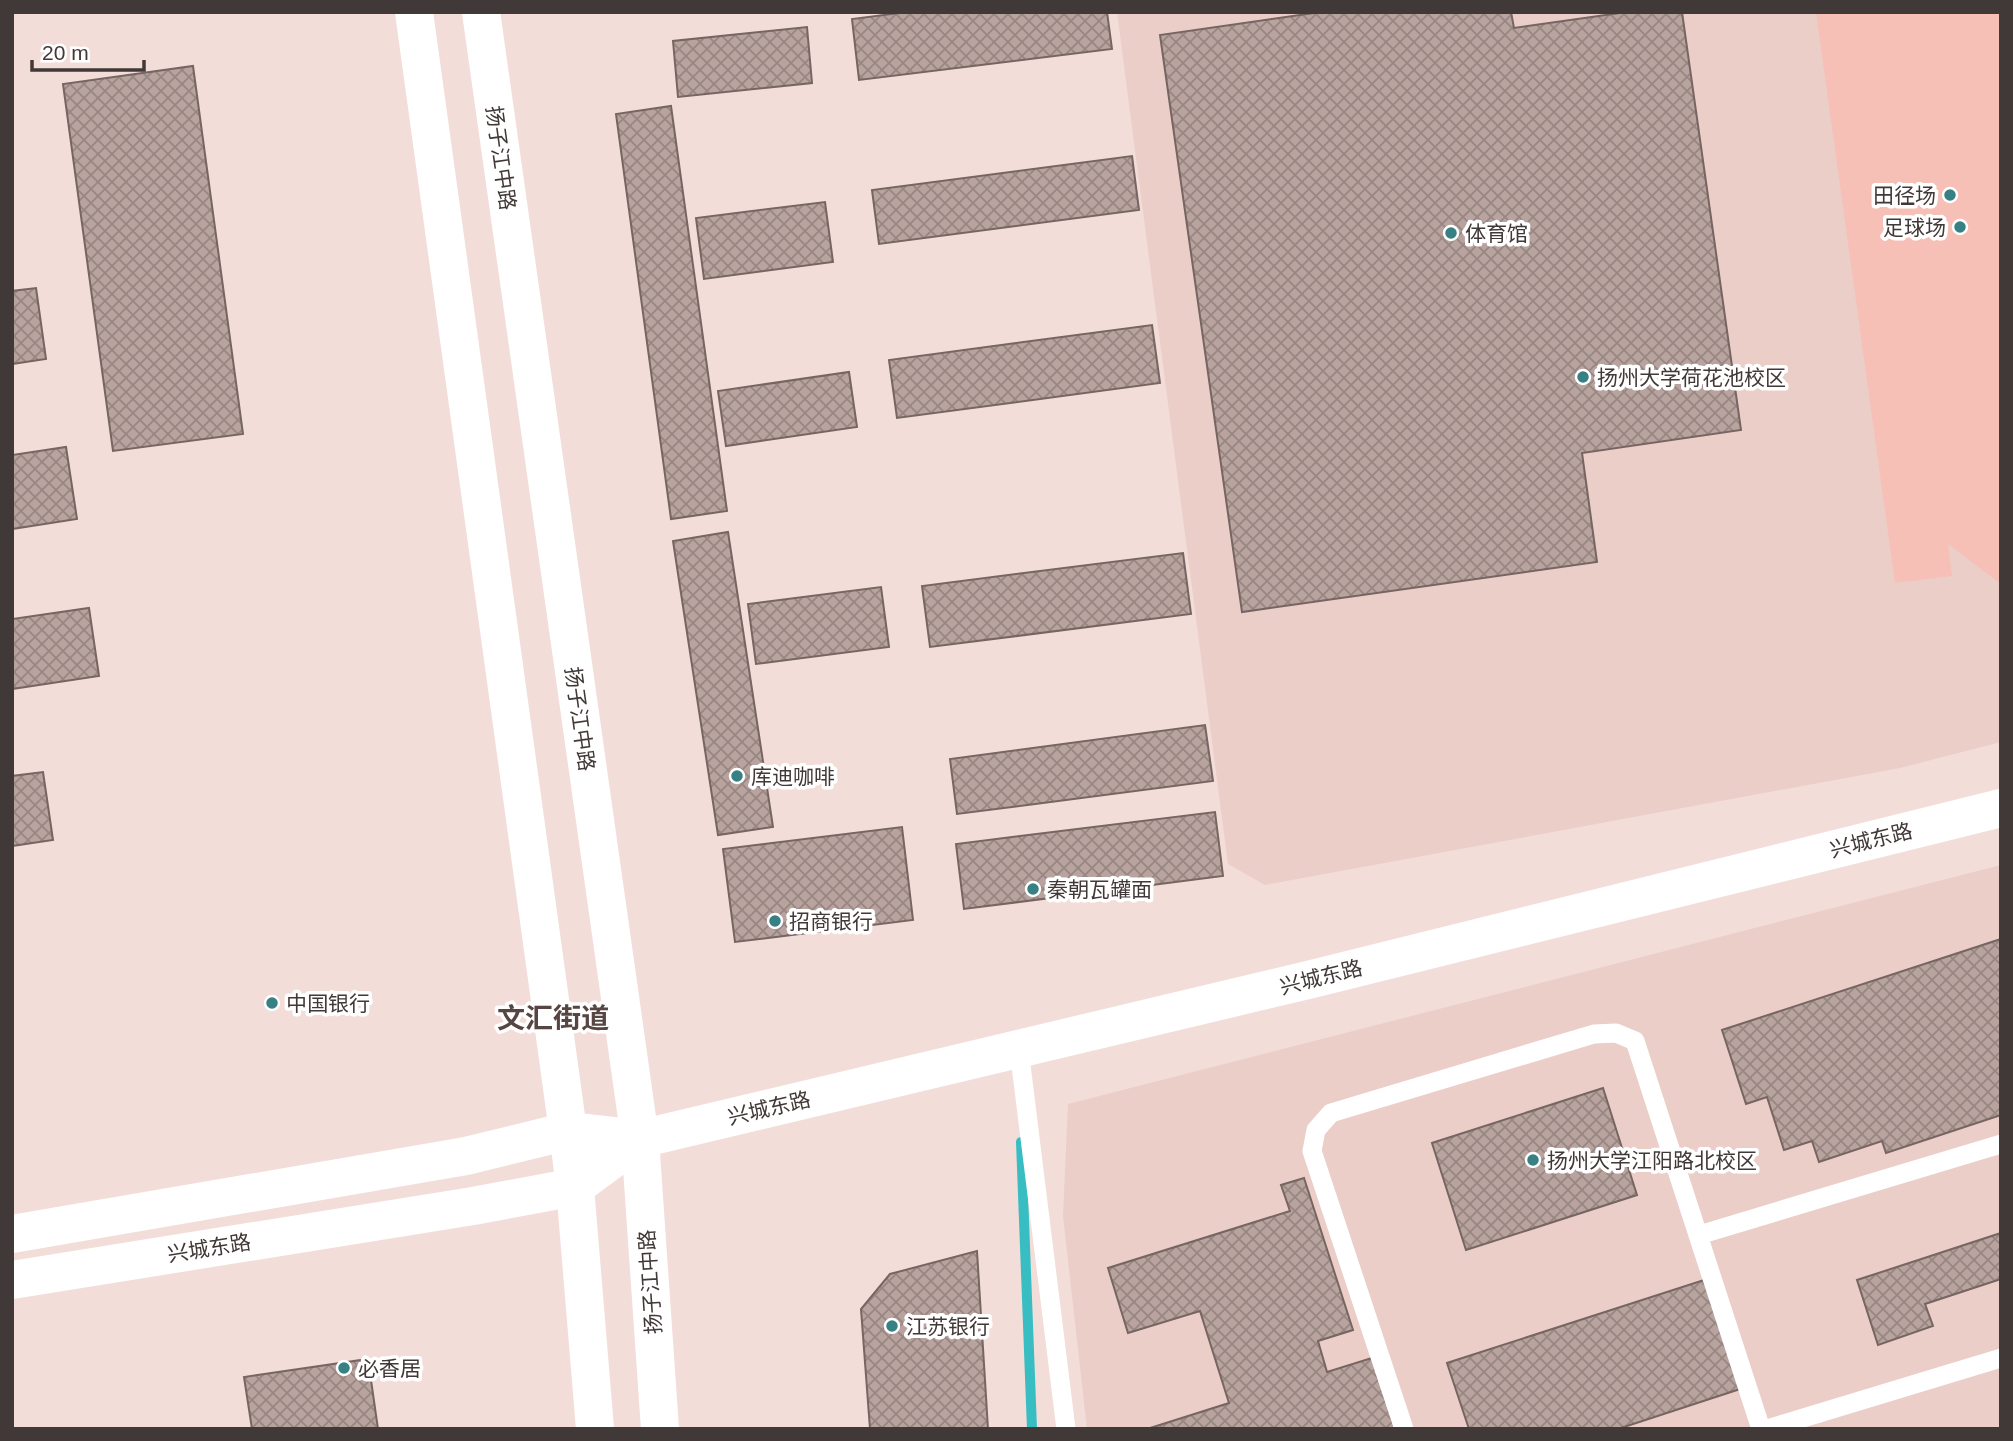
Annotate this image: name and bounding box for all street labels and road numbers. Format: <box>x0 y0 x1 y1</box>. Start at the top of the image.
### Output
street label: 扬子江中路 <box>482 104 520 212</box>
street label: 扬子江中路 <box>561 665 599 773</box>
street label: 兴城东路 <box>1827 819 1915 861</box>
street label: 兴城东路 <box>1277 956 1365 998</box>
street label: 兴城东路 <box>725 1087 813 1129</box>
street label: 扬子江中路 <box>635 1229 665 1335</box>
street label: 兴城东路 <box>166 1230 252 1266</box>

